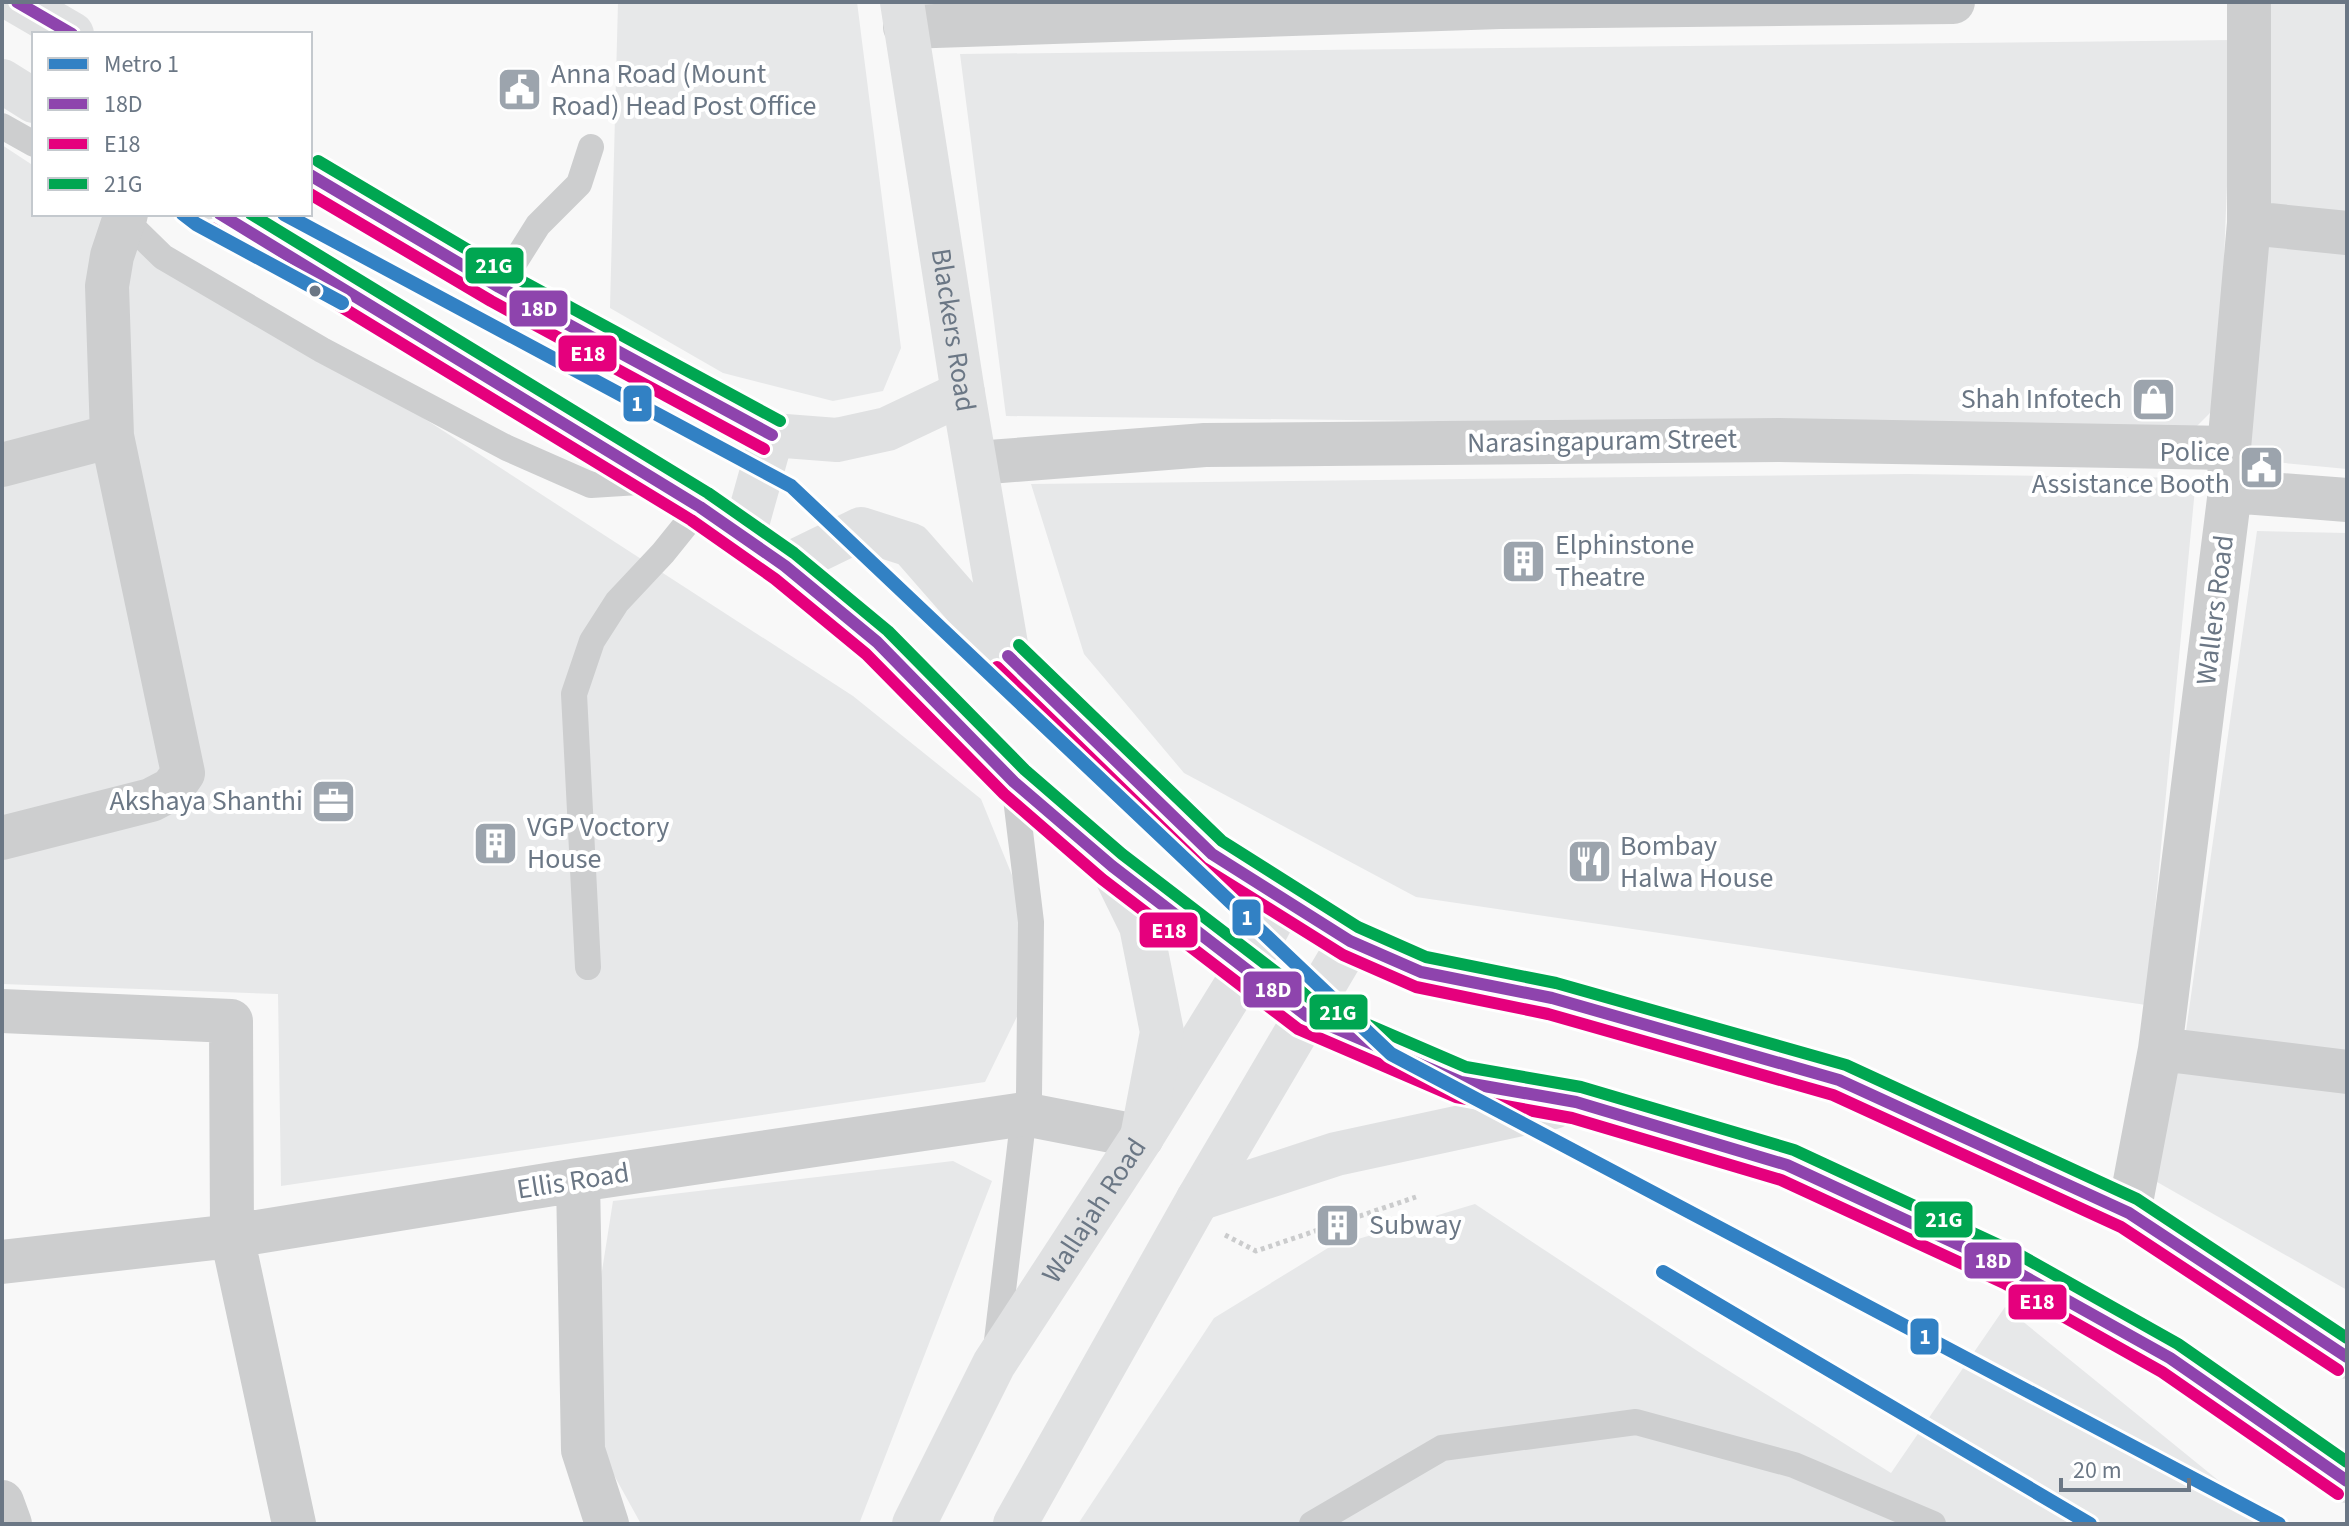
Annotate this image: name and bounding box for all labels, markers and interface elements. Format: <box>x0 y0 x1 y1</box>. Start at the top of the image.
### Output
legend <box>32 32 312 216</box>
text: Metro 1 <box>104 47 179 82</box>
place label: Anna Road (Mount Road) Head Post Office <box>551 54 816 126</box>
public building icon: Anna Road (Mount Road) Head Post Office <box>496 66 544 114</box>
text: 18D <box>104 87 143 122</box>
text: E18 <box>104 127 141 162</box>
text: 21G <box>104 167 143 202</box>
line badge: 21G <box>464 246 525 285</box>
street label: Blackers Road <box>921 246 986 415</box>
text: 21G <box>475 250 513 282</box>
unlabelled marker <box>307 283 323 299</box>
line badge: 18D <box>508 289 569 328</box>
text: 18D <box>520 293 558 325</box>
line badge: E18 <box>557 334 618 373</box>
text: E18 <box>570 338 606 370</box>
shop icon: Shah Infotech <box>2129 375 2177 423</box>
place label: Shah Infotech <box>1961 379 2122 419</box>
line badge: 1 <box>622 384 653 423</box>
text: 1 <box>631 388 643 420</box>
street label: Narasingapuram Street <box>1467 419 1738 463</box>
place label: Police Assistance Booth <box>2032 432 2230 504</box>
public building icon: Police Assistance Booth <box>2237 444 2285 492</box>
place label: Elphinstone Theatre <box>1555 525 1695 597</box>
street label: Wallers Road <box>2186 533 2244 687</box>
building icon: Elphinstone Theatre <box>1500 537 1548 585</box>
office icon: Akshaya Shanthi <box>310 777 358 825</box>
place label: Akshaya Shanthi <box>109 781 303 821</box>
place label: VGP Voctory House <box>527 807 669 879</box>
building icon: VGP Voctory House <box>472 819 520 867</box>
place label: Bombay Halwa House <box>1620 826 1773 898</box>
restaurant icon: Bombay Halwa House <box>1565 838 1613 886</box>
line badge: 1 <box>1231 898 1262 937</box>
text: 1 <box>1241 902 1253 934</box>
line badge: E18 <box>1138 911 1199 949</box>
text: E18 <box>1151 915 1187 947</box>
line badge: 18D <box>1242 970 1303 1009</box>
text: 18D <box>1254 974 1292 1006</box>
line badge: 21G <box>1308 993 1369 1031</box>
text: 21G <box>1319 997 1357 1029</box>
street label: Wallajah Road <box>1032 1130 1156 1291</box>
street label: Ellis Road <box>514 1152 632 1210</box>
line badge: 21G <box>1913 1200 1974 1239</box>
building icon: Subway <box>1314 1201 1362 1249</box>
text: 21G <box>1925 1204 1963 1236</box>
place label: Subway <box>1369 1205 1462 1245</box>
line badge: 18D <box>1963 1241 2023 1280</box>
text: 18D <box>1974 1245 2012 1277</box>
line badge: E18 <box>2007 1283 2068 1321</box>
text: E18 <box>2019 1286 2055 1318</box>
line badge: 1 <box>1909 1317 1940 1356</box>
text: 1 <box>1919 1321 1931 1353</box>
scale bar <box>2061 1442 2189 1492</box>
text: 20 m <box>2073 1453 2122 1488</box>

